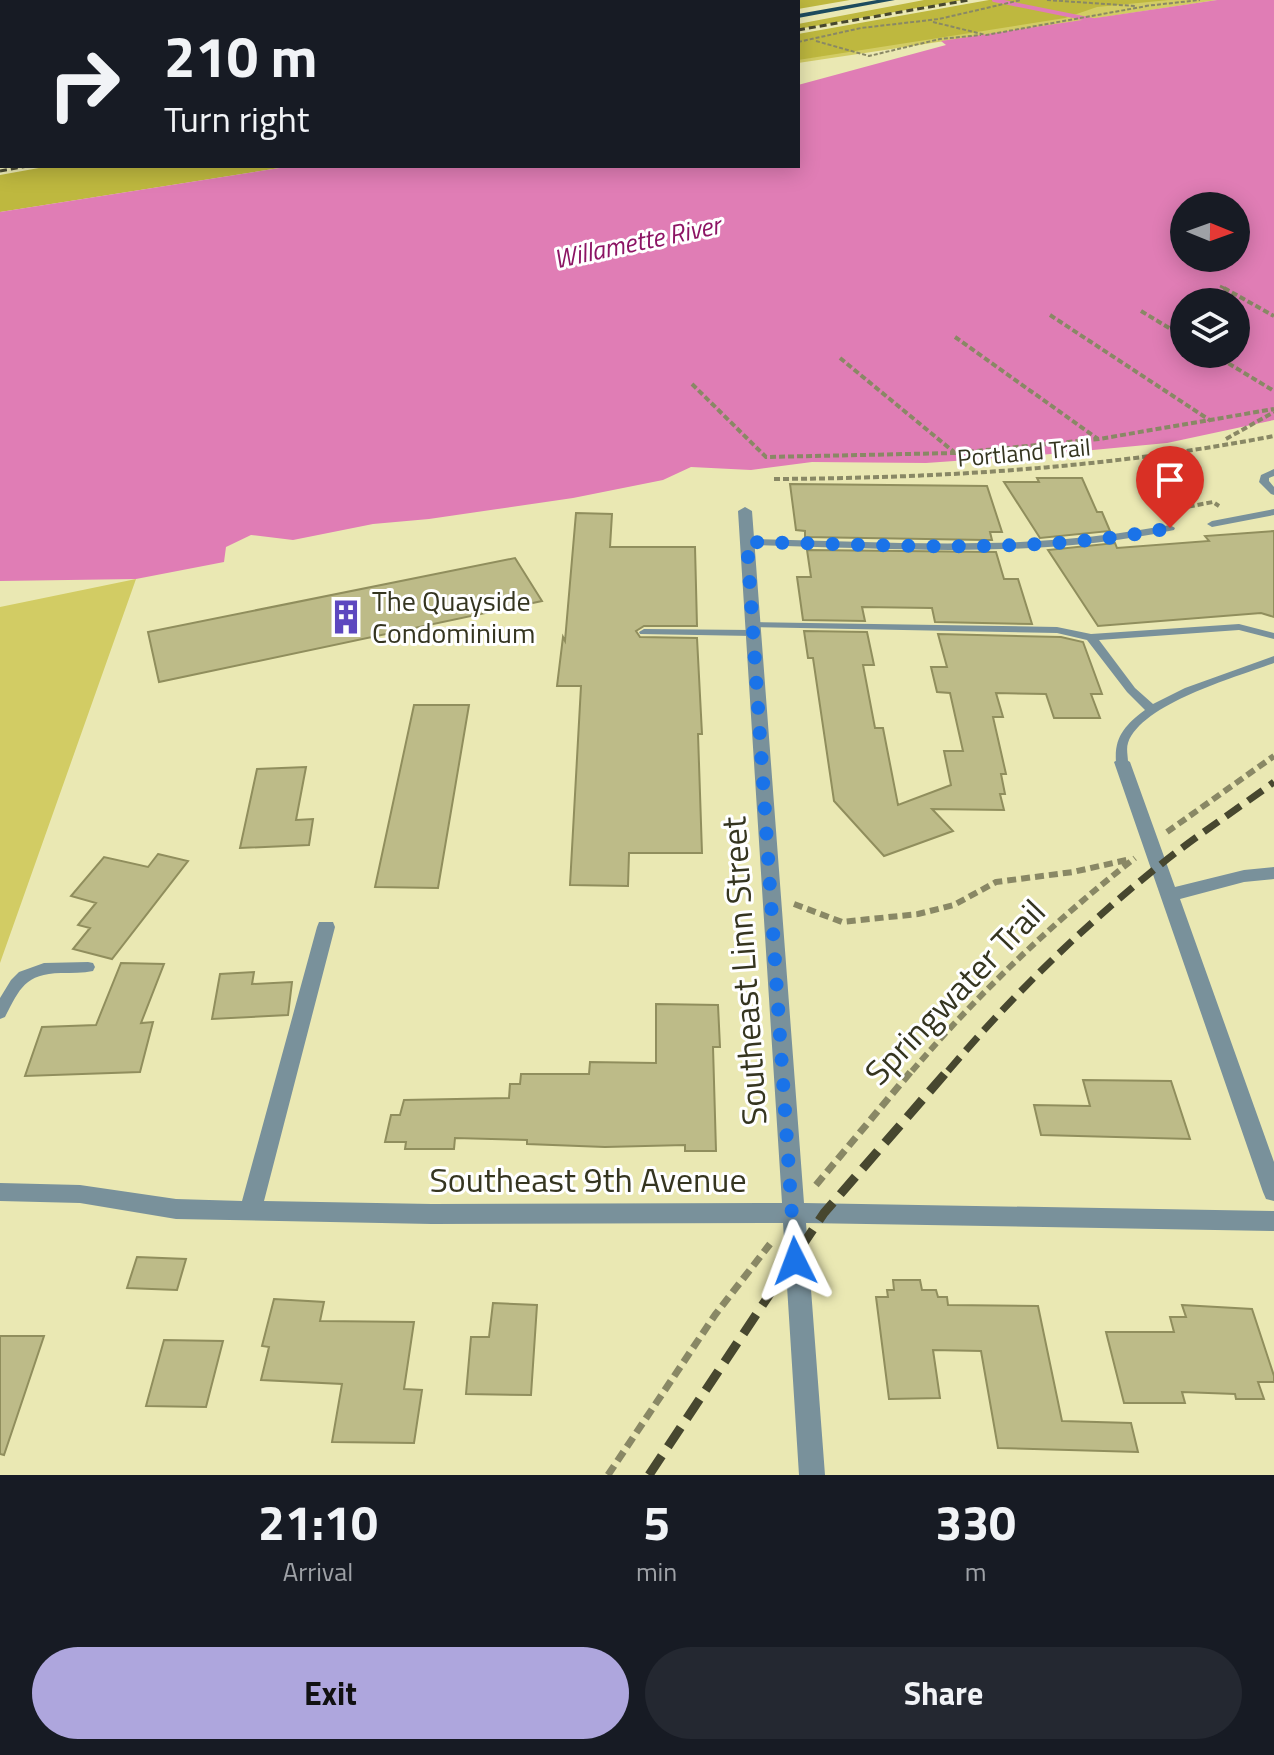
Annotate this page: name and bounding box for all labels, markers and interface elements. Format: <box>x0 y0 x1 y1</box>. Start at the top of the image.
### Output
text: 210 m <box>164 14 317 99</box>
icon: right <box>32 32 136 136</box>
text: Turn right <box>164 91 309 146</box>
north arrow <box>1170 192 1250 272</box>
map controls <box>1170 192 1250 368</box>
water label: Willamette River <box>550 204 726 278</box>
button: layers <box>1170 288 1250 368</box>
street label: Portland Trail <box>956 428 1092 476</box>
pin <box>1136 446 1204 528</box>
icon: arrive <box>1148 458 1192 502</box>
place label: The Quayside Condominium <box>372 579 535 654</box>
building icon: The Quayside Condominium <box>327 598 365 636</box>
street label: Southeast Linn Street <box>706 815 780 1127</box>
street label: Springwater Trail <box>852 886 1057 1096</box>
street label: Southeast 9th Avenue <box>429 1153 747 1205</box>
position arrow <box>753 1219 837 1303</box>
text: 21:10 <box>258 1486 378 1559</box>
text: 5 <box>643 1486 670 1559</box>
text: 330 <box>935 1486 1016 1559</box>
text: Arrival <box>283 1552 353 1591</box>
text: min <box>636 1552 677 1591</box>
text: m <box>965 1552 987 1591</box>
button: Exit <box>32 1647 629 1739</box>
button: Share <box>645 1647 1242 1739</box>

